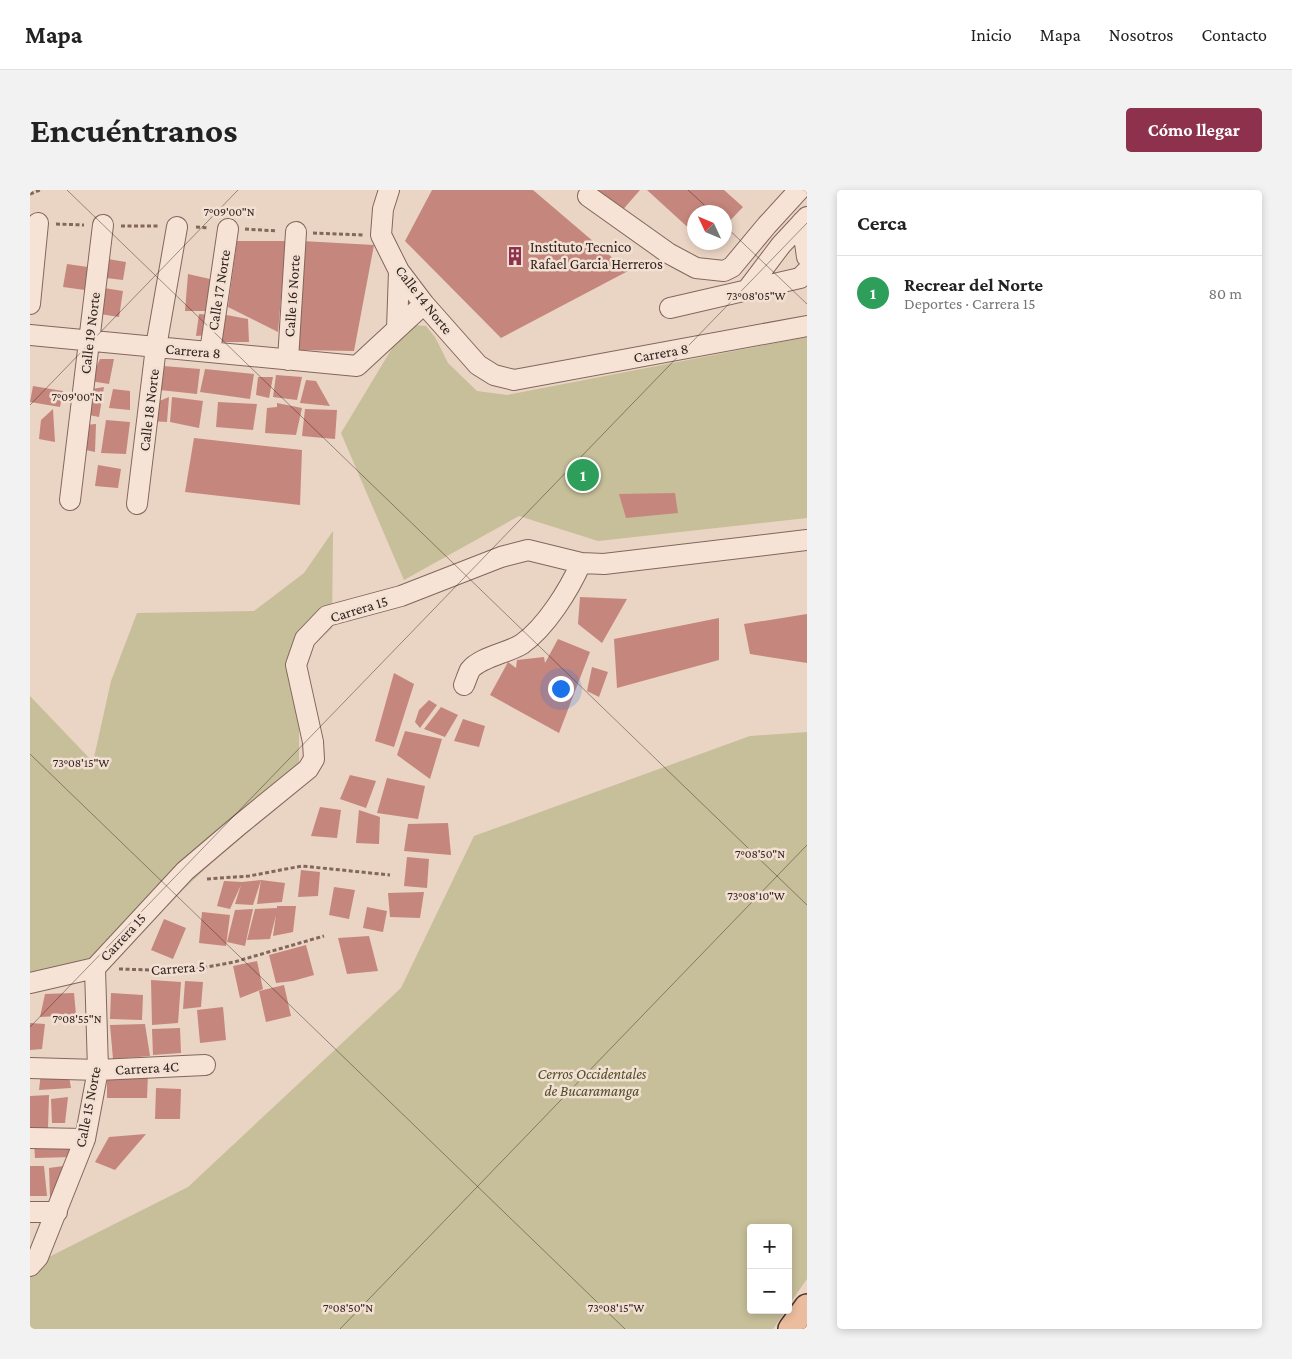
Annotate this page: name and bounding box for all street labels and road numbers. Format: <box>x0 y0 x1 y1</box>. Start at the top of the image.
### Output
street label: Calle 17 Norte <box>205 248 233 332</box>
street label: Calle 16 Norte <box>281 254 303 338</box>
street label: Calle 14 Norte <box>392 263 456 338</box>
street label: Calle 19 Norte <box>77 291 103 375</box>
street label: Carrera 8 <box>632 340 690 366</box>
street label: Carrera 8 <box>165 341 221 361</box>
street label: Calle 18 Norte <box>136 367 162 452</box>
street label: Carrera 15 <box>328 593 390 625</box>
street label: Carrera 15 <box>97 910 149 964</box>
street label: Carrera 5 <box>150 958 206 978</box>
street label: Carrera 4C <box>115 1058 179 1078</box>
street label: Calle 15 Norte <box>72 1065 104 1149</box>

